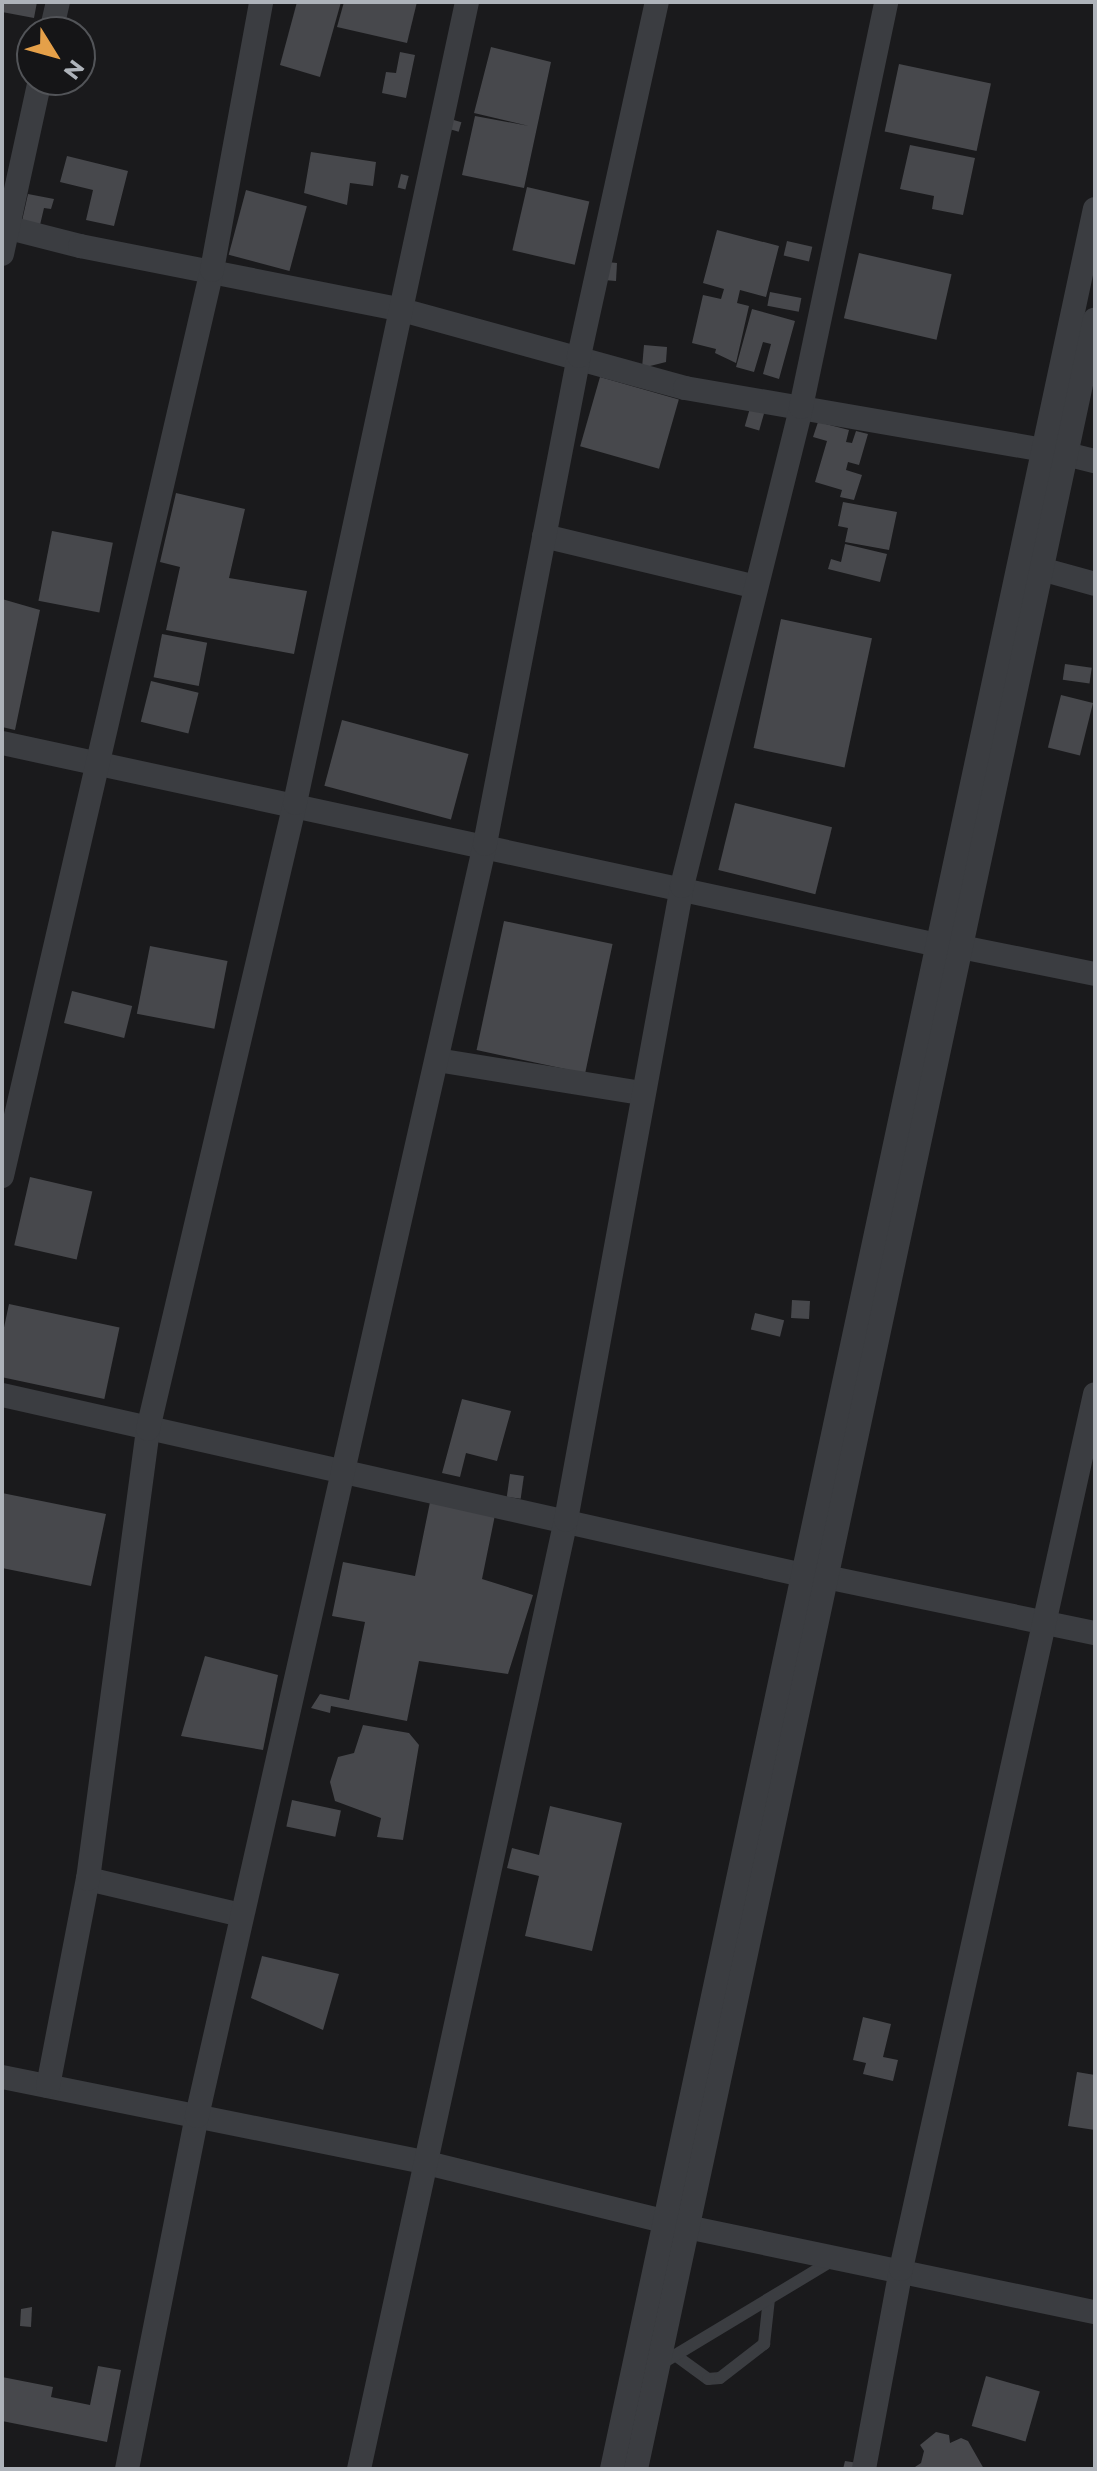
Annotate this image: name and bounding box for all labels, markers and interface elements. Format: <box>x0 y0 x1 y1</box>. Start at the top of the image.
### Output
north arrow <box>16 16 96 96</box>
text: N <box>58 54 90 85</box>

